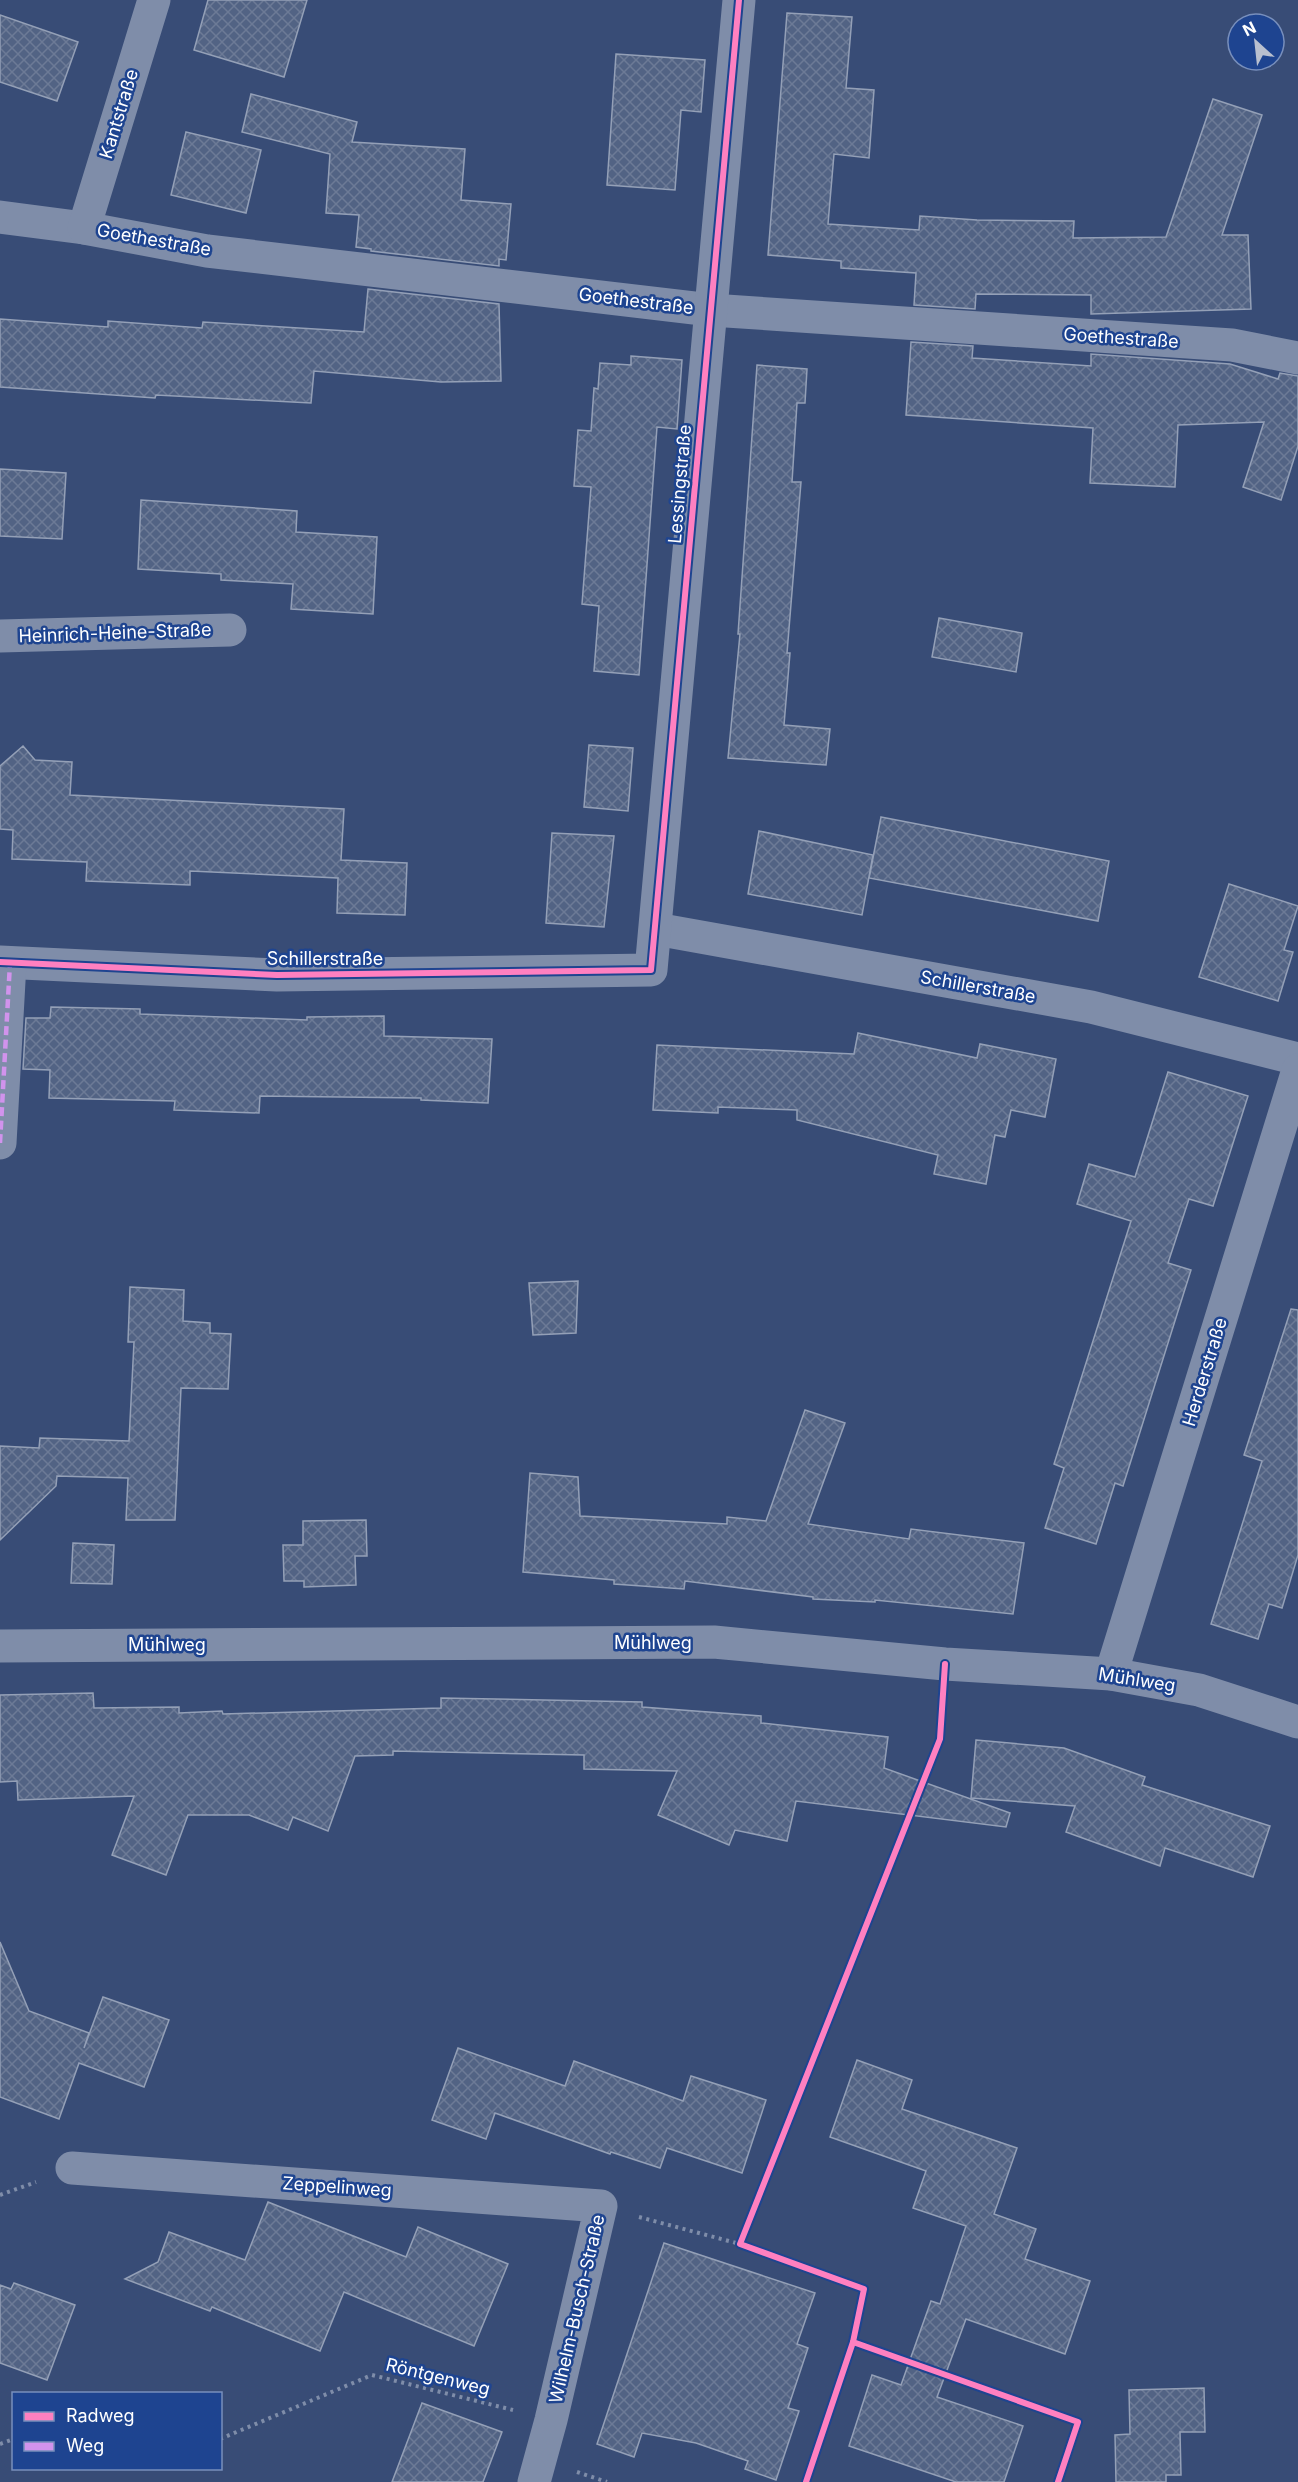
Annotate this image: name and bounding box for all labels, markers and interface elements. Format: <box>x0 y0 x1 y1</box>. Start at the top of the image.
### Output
north arrow <box>1226 12 1286 72</box>
text: N <box>1239 17 1259 40</box>
street label: Kantstraße <box>95 67 142 161</box>
street label: Goethestraße <box>95 219 213 260</box>
street label: Goethestraße <box>577 283 695 318</box>
street label: Goethestraße <box>1063 323 1179 352</box>
street label: Lessingstraße <box>664 423 695 544</box>
street label: Heinrich-Heine-Straße <box>18 619 212 646</box>
street label: Schillerstraße <box>267 948 383 969</box>
street label: Schillerstraße <box>919 966 1037 1007</box>
street label: Herderstraße <box>1178 1315 1231 1429</box>
street label: Mühlweg <box>614 1632 692 1653</box>
street label: Mühlweg <box>128 1634 206 1655</box>
street label: Mühlweg <box>1097 1663 1177 1696</box>
street label: Zeppelinweg <box>282 2172 392 2201</box>
street label: Wilhelm-Busch-Straße <box>545 2212 608 2405</box>
street label: Röntgenweg <box>384 2353 492 2400</box>
legend <box>12 2392 222 2470</box>
text: Radweg <box>66 2405 135 2426</box>
text: Weg <box>66 2435 104 2456</box>

